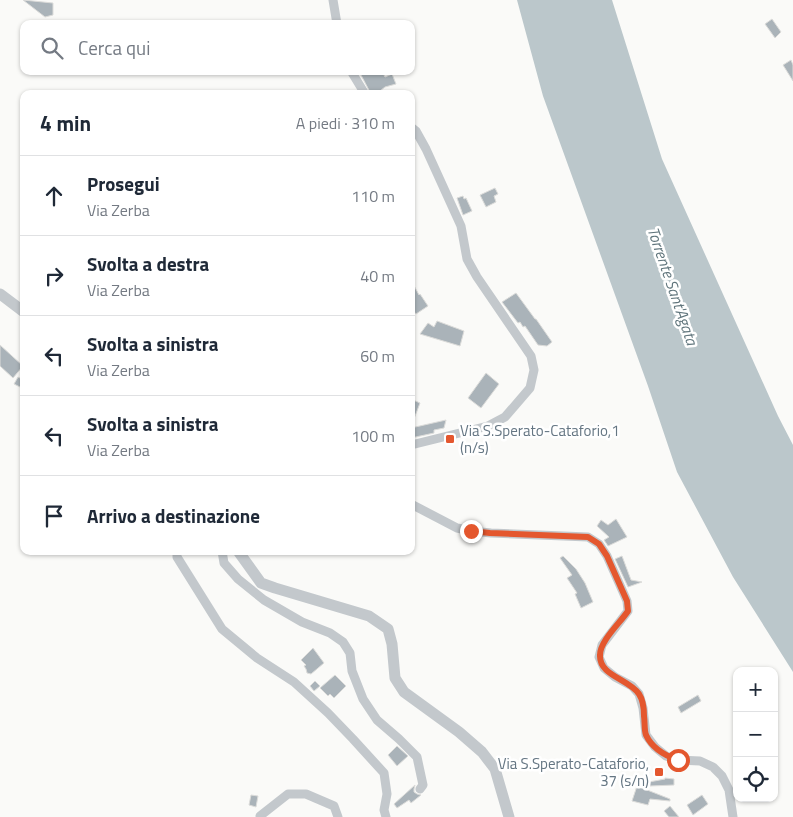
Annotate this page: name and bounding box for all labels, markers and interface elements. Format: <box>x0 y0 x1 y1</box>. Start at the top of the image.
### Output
search box <box>20 20 415 75</box>
text: Cerca qui <box>78 33 150 62</box>
icon: search <box>38 34 66 62</box>
text: 4 min <box>40 107 91 139</box>
text: A piedi · 310 m <box>296 111 395 135</box>
text: Prosegui <box>87 169 160 198</box>
icon: ahead <box>40 182 68 210</box>
text: 110 m <box>351 184 395 208</box>
text: Via Zerba <box>87 198 150 222</box>
water label: Torrente Sant'Agata <box>642 224 705 349</box>
text: Svolta a destra <box>87 249 209 278</box>
icon: right <box>40 262 68 290</box>
text: 40 m <box>360 264 395 288</box>
text: Via Zerba <box>87 278 150 302</box>
text: Svolta a sinistra <box>87 329 218 358</box>
icon: left <box>40 342 68 370</box>
text: 60 m <box>360 344 395 368</box>
text: Via Zerba <box>87 358 150 382</box>
text: Svolta a sinistra <box>87 409 218 438</box>
place label: Via S.Sperato-Cataforio,1 (n/s) <box>460 419 620 459</box>
icon: left <box>40 422 68 450</box>
text: 100 m <box>351 424 395 448</box>
marker: Via S.Sperato-Cataforio,1 (n/s) <box>444 433 456 445</box>
text: Via Zerba <box>87 438 150 462</box>
text: Arrivo a destinazione <box>87 501 260 530</box>
icon: arrive <box>40 502 68 530</box>
route end <box>460 520 483 543</box>
map controls <box>733 667 778 802</box>
button: + <box>733 667 778 712</box>
button: − <box>733 712 778 757</box>
route start <box>667 749 690 772</box>
place label: Via S.Sperato-Cataforio, 37 (s/n) <box>498 752 649 792</box>
button: locate <box>733 757 778 802</box>
marker: Via S.Sperato-Cataforio, 37 (s/n) <box>653 766 665 778</box>

